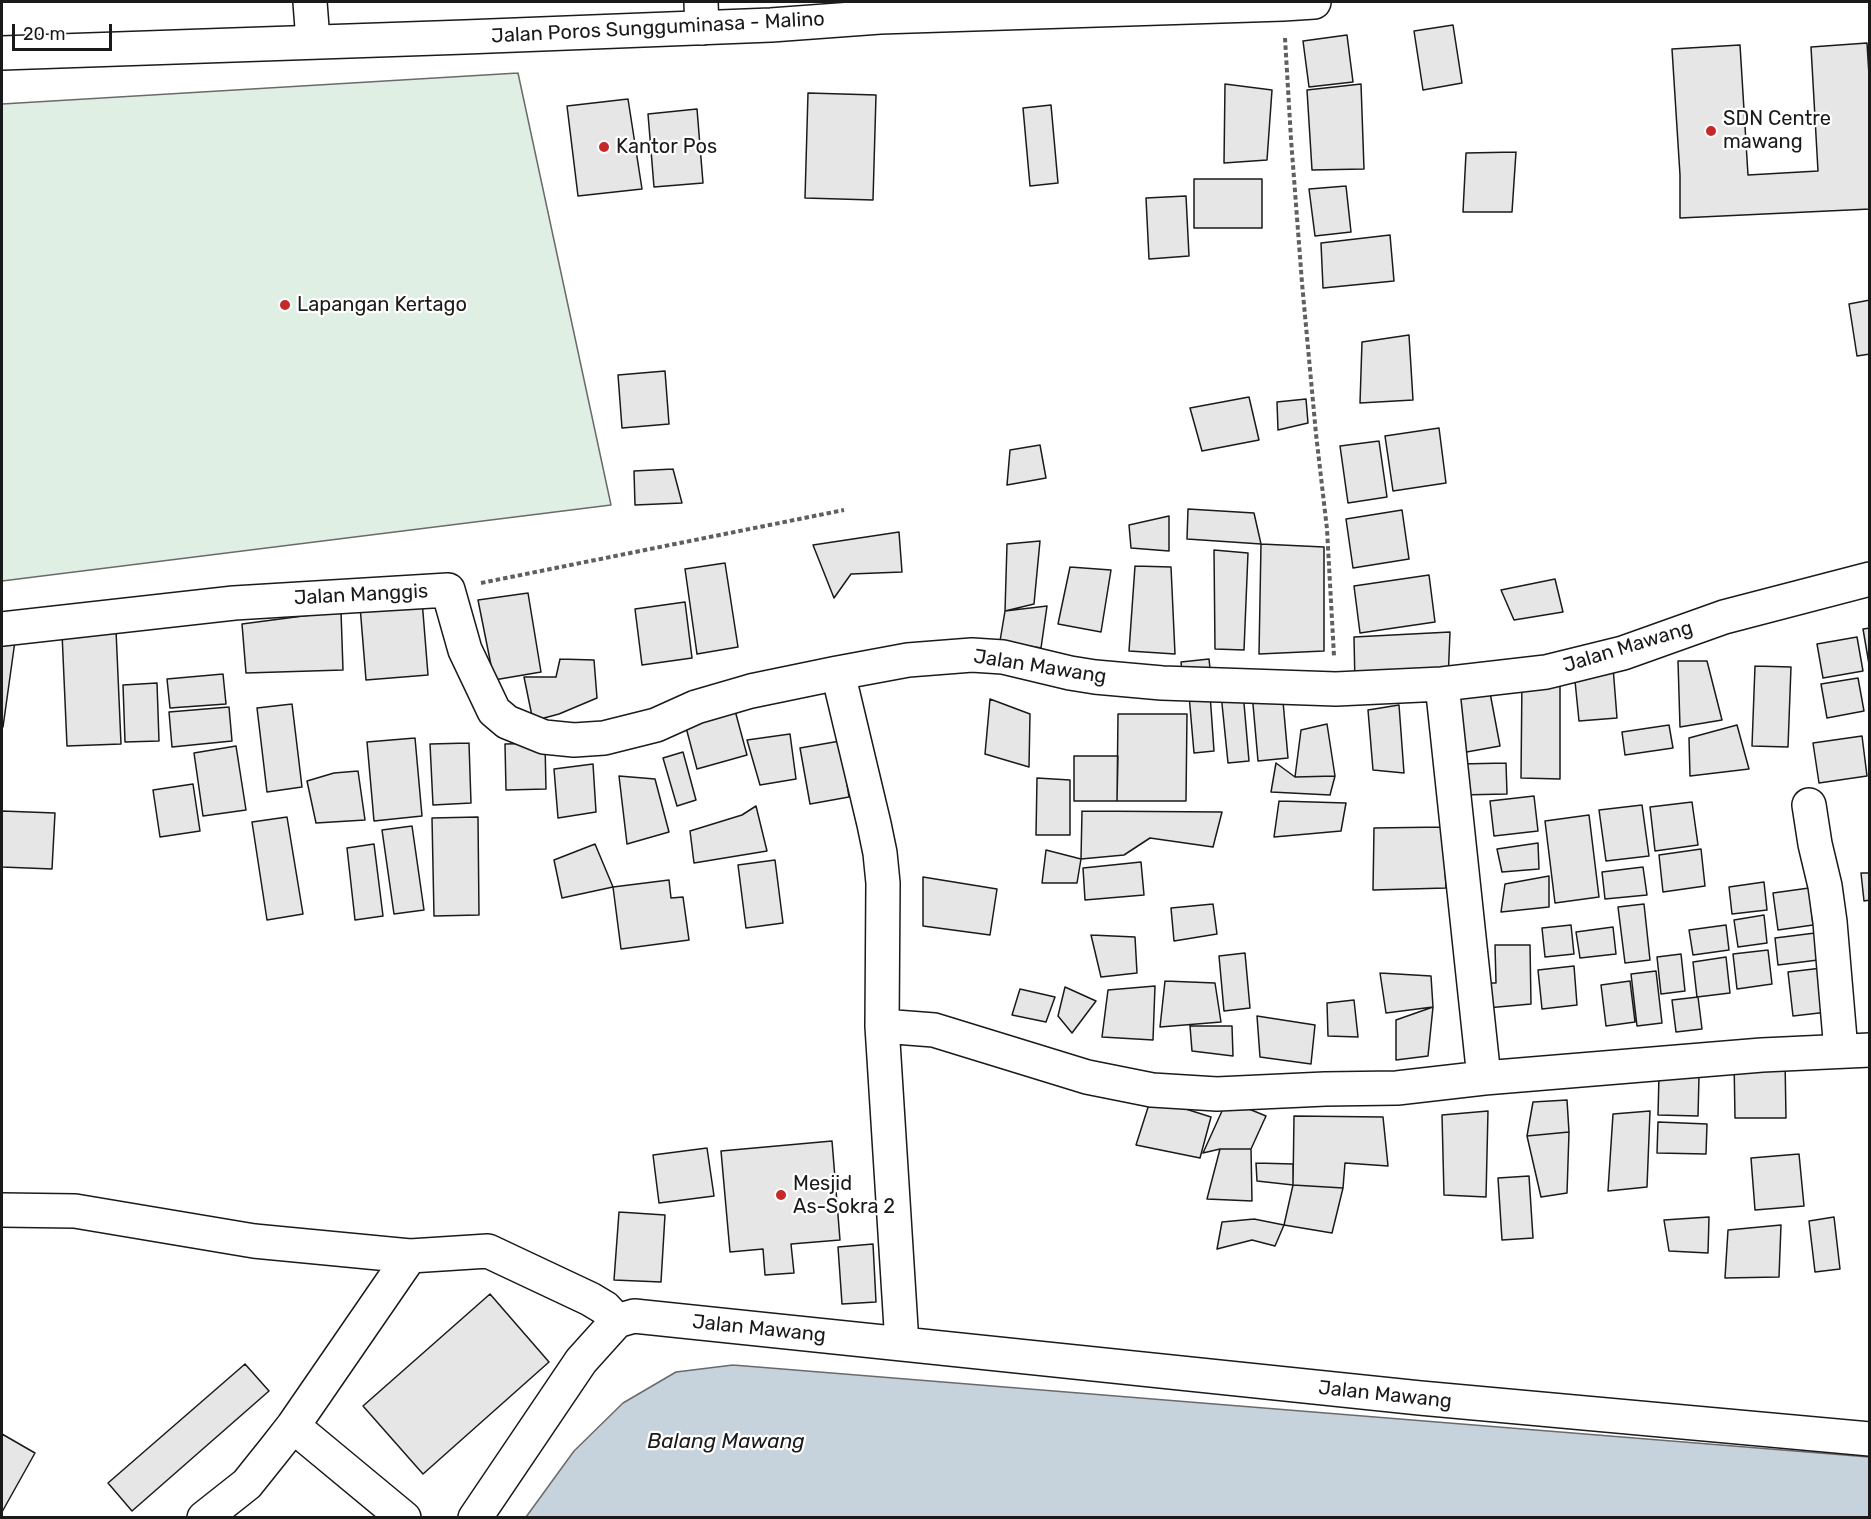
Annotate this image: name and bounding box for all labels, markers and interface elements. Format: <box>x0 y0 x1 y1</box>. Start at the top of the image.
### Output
street label: Jalan Poros Sungguminasa - Malino <box>491 7 825 49</box>
scale bar <box>15 12 116 50</box>
text: 20 m <box>23 23 65 45</box>
place label: SDN Centre mawang <box>1723 107 1831 154</box>
marker: SDN Centre mawang <box>1704 124 1718 138</box>
place label: Kantor Pos <box>616 135 717 159</box>
marker: Kantor Pos <box>597 140 611 154</box>
place label: Lapangan Kertago <box>297 293 467 317</box>
marker: Lapangan Kertago <box>278 298 292 312</box>
street label: Jalan Manggis <box>293 579 429 611</box>
street label: Jalan Mawang <box>1560 616 1696 678</box>
street label: Jalan Mawang <box>972 645 1108 689</box>
place label: Mesjid As-Sokra 2 <box>793 1172 895 1219</box>
marker: Mesjid As-Sokra 2 <box>774 1188 788 1202</box>
street label: Jalan Mawang <box>691 1310 827 1348</box>
street label: Jalan Mawang <box>1317 1376 1453 1414</box>
water label: Balang Mawang <box>647 1429 805 1455</box>

